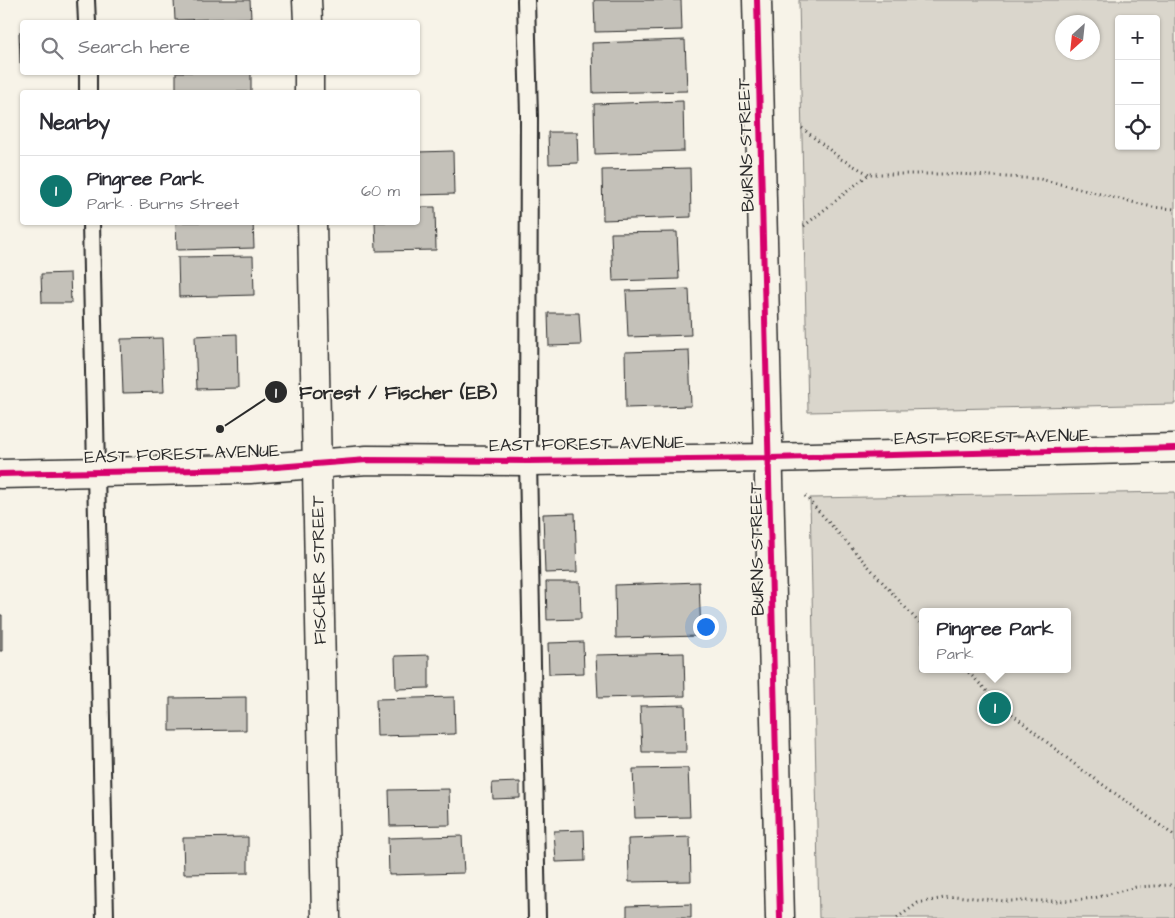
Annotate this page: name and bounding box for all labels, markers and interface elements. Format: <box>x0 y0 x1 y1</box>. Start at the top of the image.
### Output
north arrow <box>1055 15 1100 60</box>
map controls <box>1115 15 1160 150</box>
button: + <box>1115 15 1160 60</box>
search box <box>20 20 420 75</box>
icon: search <box>38 34 66 62</box>
text: Search here <box>78 34 190 61</box>
button: − <box>1115 60 1160 105</box>
street label: BURNS STREET <box>731 77 761 212</box>
button: locate <box>1115 105 1160 150</box>
text: Nearby <box>40 108 110 137</box>
text: Pingree Park <box>87 166 204 193</box>
text: 1 <box>55 180 57 202</box>
text: 60 m <box>361 180 400 202</box>
text: Park · Burns Street <box>87 193 239 215</box>
callout: Forest / Fischer (EB) <box>264 375 507 409</box>
text: Forest / Fischer (EB) <box>299 380 497 407</box>
text: 1 <box>275 383 277 404</box>
street label: EAST FOREST AVENUE <box>894 423 1090 451</box>
street label: EAST FOREST AVENUE <box>489 430 685 458</box>
street label: EAST FOREST AVENUE <box>84 438 281 470</box>
street label: BURNS STREET <box>743 481 771 616</box>
street label: FISCHER STREET <box>305 494 333 645</box>
popup <box>919 608 1071 673</box>
your location <box>693 614 719 640</box>
text: Pingree Park <box>937 616 1053 643</box>
text: Park <box>937 643 974 665</box>
pin: 1 <box>979 689 1011 727</box>

